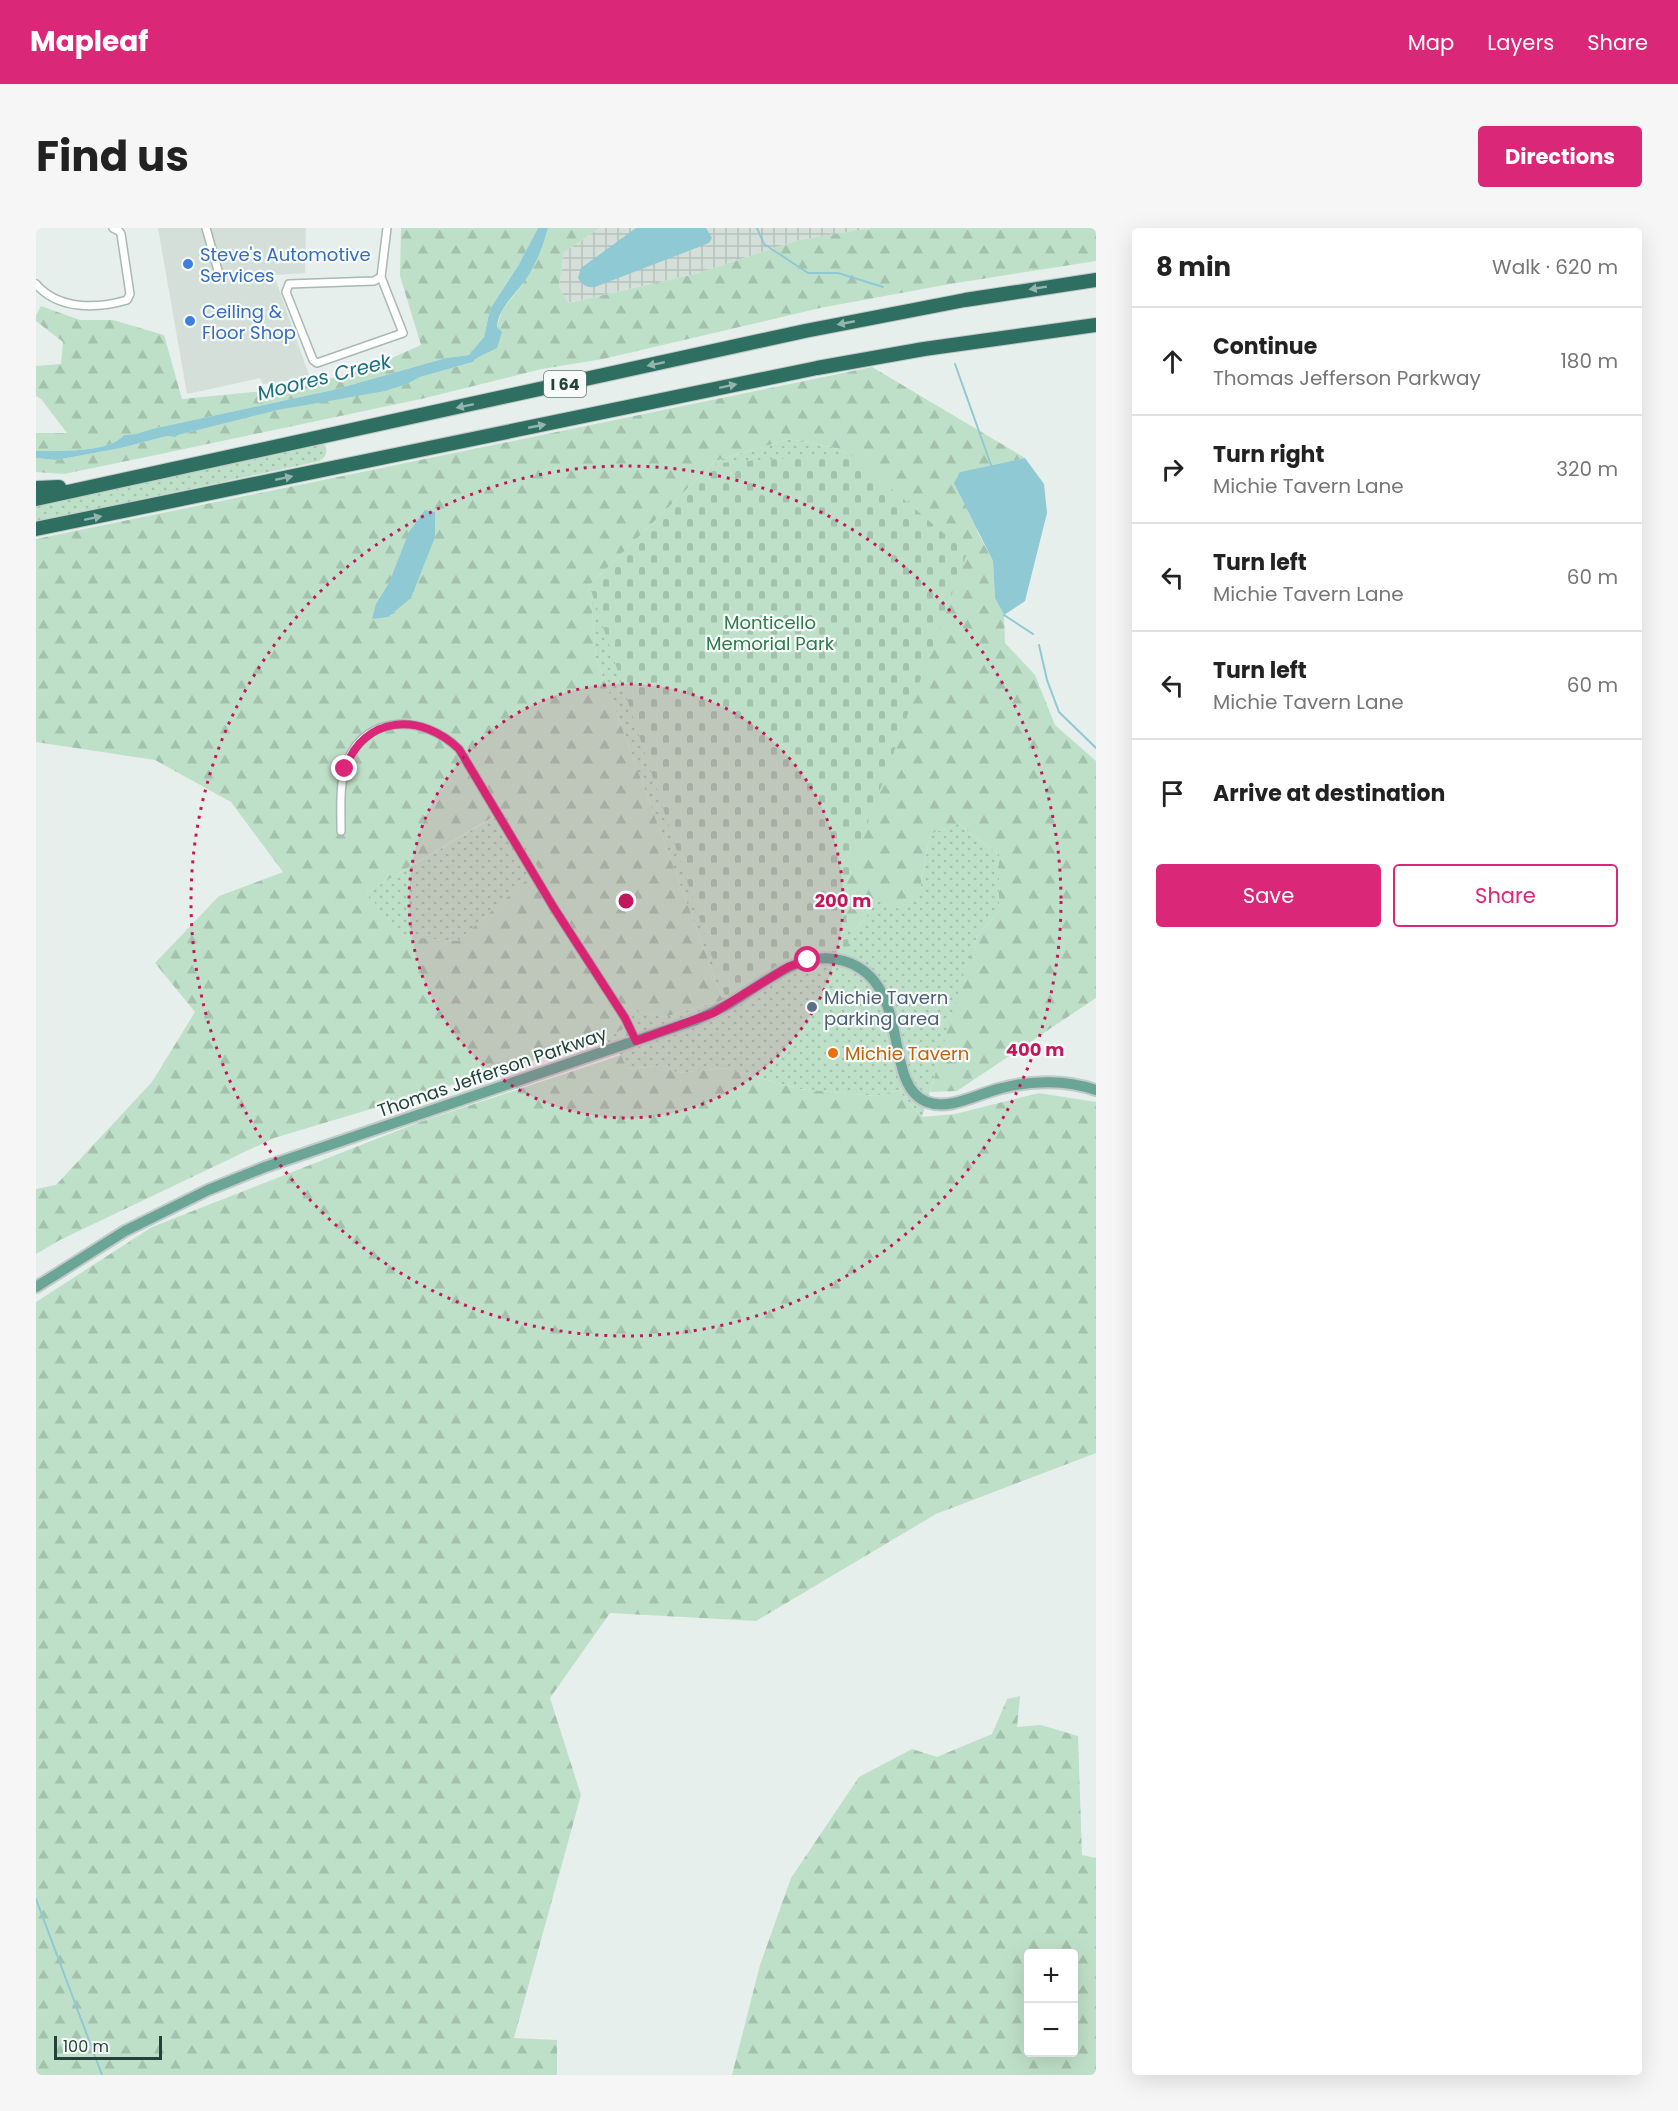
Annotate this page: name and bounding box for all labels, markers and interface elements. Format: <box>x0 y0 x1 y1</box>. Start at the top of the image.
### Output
text: Mapleaf <box>30 22 148 61</box>
text: Map <box>1408 28 1454 57</box>
text: Layers <box>1487 28 1554 57</box>
text: Share <box>1587 28 1648 57</box>
button: Directions <box>1478 126 1642 187</box>
text: Find us <box>36 127 189 186</box>
place label: Steve's Automotive Services <box>200 242 371 288</box>
text: 8 min <box>1156 249 1231 285</box>
text: Walk · 620 m <box>1492 253 1618 281</box>
marker: Steve's Automotive Services <box>181 257 195 271</box>
one-way arrow <box>1028 284 1047 293</box>
place label: Ceiling & Floor Shop <box>202 299 296 345</box>
marker: Ceiling & Floor Shop <box>183 314 197 328</box>
one-way arrow <box>836 319 855 328</box>
text: Continue <box>1213 331 1317 362</box>
icon: ahead <box>1156 345 1189 378</box>
water label: Moores Creek <box>254 346 396 407</box>
text: 180 m <box>1560 347 1618 375</box>
one-way arrow <box>646 360 665 369</box>
text: Thomas Jefferson Parkway <box>1213 364 1481 392</box>
road number: I 64 <box>544 371 586 397</box>
one-way arrow <box>719 381 738 390</box>
one-way arrow <box>456 401 474 411</box>
one-way arrow <box>528 421 547 430</box>
text: Turn right <box>1213 439 1324 470</box>
icon: right <box>1156 453 1189 486</box>
text: 320 m <box>1556 455 1618 483</box>
text: Michie Tavern Lane <box>1213 472 1404 500</box>
one-way arrow <box>275 473 294 482</box>
one-way arrow <box>84 512 103 522</box>
text: Turn left <box>1213 547 1307 578</box>
icon: left <box>1156 561 1189 594</box>
text: 60 m <box>1567 563 1618 591</box>
text: Michie Tavern Lane <box>1213 580 1404 608</box>
park label: Monticello Memorial Park <box>706 610 835 656</box>
text: Turn left <box>1213 655 1307 686</box>
icon: left <box>1156 669 1189 702</box>
text: 60 m <box>1567 671 1618 699</box>
text: Michie Tavern Lane <box>1213 688 1404 716</box>
route end <box>331 755 357 781</box>
icon: arrive <box>1156 777 1189 810</box>
text: Arrive at destination <box>1213 778 1445 809</box>
button: Save <box>1156 864 1381 927</box>
button: Share <box>1393 864 1618 927</box>
text: 200 m <box>815 888 871 913</box>
centre of rings <box>616 891 636 911</box>
route start <box>794 946 820 972</box>
place label: Michie Tavern parking area <box>824 985 948 1031</box>
marker: Michie Tavern parking area <box>805 1000 819 1014</box>
street label: Thomas Jefferson Parkway <box>374 1021 610 1123</box>
text: 400 m <box>1006 1037 1064 1062</box>
place label: Michie Tavern <box>845 1041 969 1066</box>
marker: Michie Tavern <box>826 1046 840 1060</box>
map controls <box>1024 1949 1078 2057</box>
button: + <box>1024 1949 1078 2003</box>
button: − <box>1024 2003 1078 2057</box>
scale bar <box>54 2033 162 2060</box>
text: 100 m <box>63 2035 109 2058</box>

